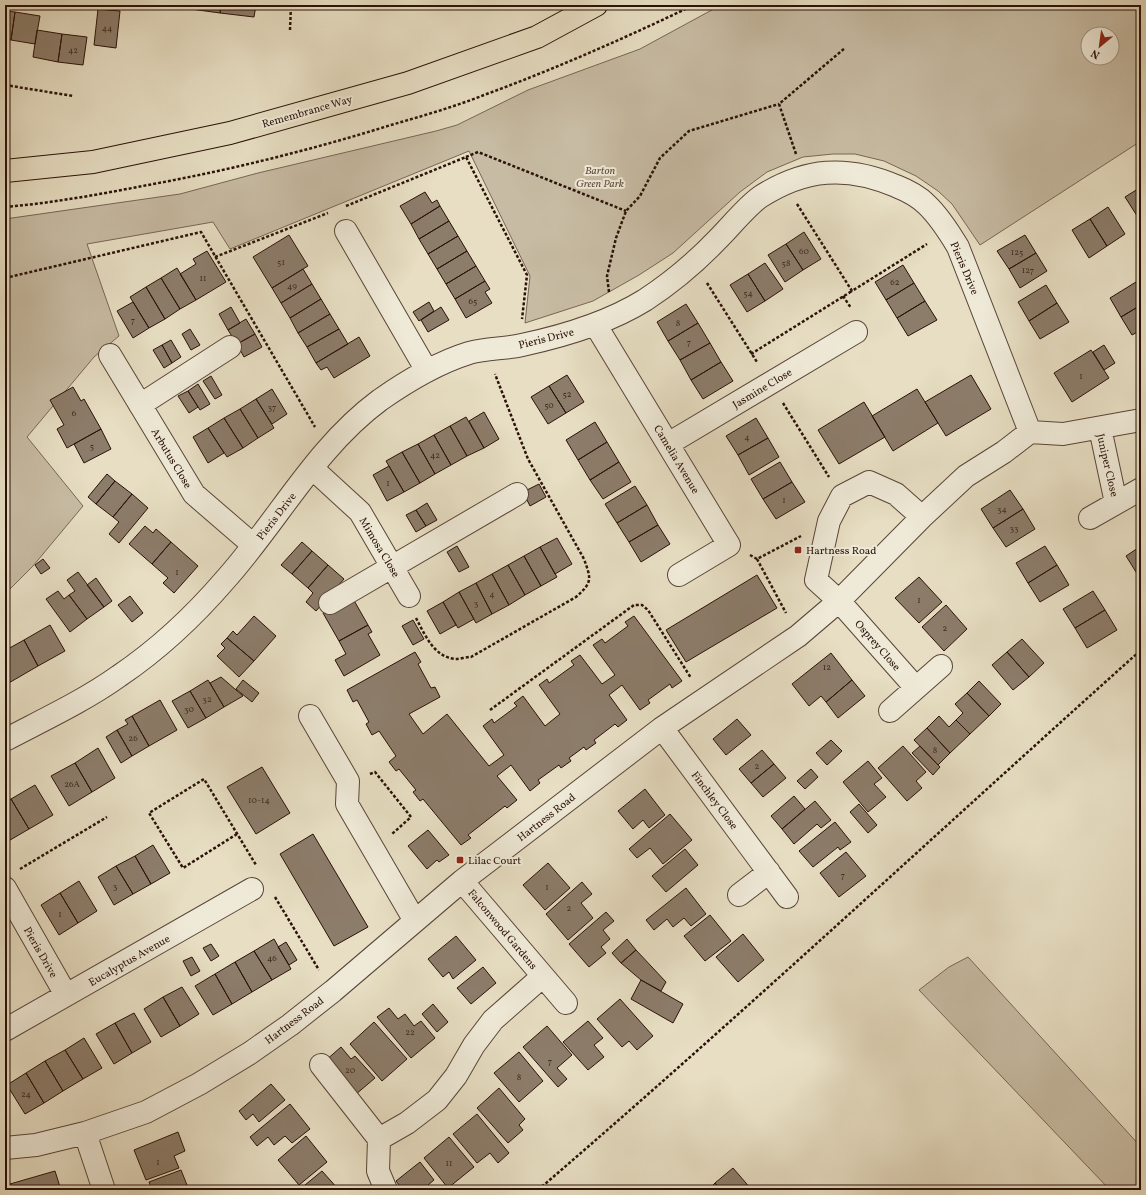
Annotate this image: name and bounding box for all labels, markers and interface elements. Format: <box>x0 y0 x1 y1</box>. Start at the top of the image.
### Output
house number: 44 <box>102 22 112 35</box>
north arrow <box>1080 26 1120 66</box>
house number: 42 <box>68 44 78 57</box>
text: N <box>1089 45 1103 62</box>
street label: Remembrance Way <box>261 92 354 133</box>
park label: Barton Green Park <box>576 164 624 192</box>
street label: Pieris Drive <box>946 240 982 298</box>
house number: 60 <box>799 245 810 258</box>
house number: 125 <box>1011 246 1023 259</box>
house number: 51 <box>277 256 285 269</box>
house number: 58 <box>782 257 791 270</box>
house number: 127 <box>1022 264 1034 277</box>
house number: 11 <box>200 272 206 285</box>
house number: 62 <box>890 276 900 289</box>
house number: 49 <box>287 280 297 293</box>
house number: 54 <box>743 287 753 300</box>
house number: 65 <box>469 295 477 308</box>
house number: 7 <box>131 314 135 327</box>
house number: 8 <box>676 317 681 330</box>
street label: Pieris Drive <box>517 325 576 354</box>
house number: 7 <box>687 336 691 349</box>
street label: Jasmine Close <box>730 366 795 413</box>
house number: 1 <box>1079 370 1083 383</box>
house number: 52 <box>562 388 572 401</box>
house number: 50 <box>544 399 554 412</box>
house number: 37 <box>268 401 276 414</box>
house number: 6 <box>72 407 77 420</box>
street label: Camelia Avenue <box>649 423 702 497</box>
street label: Arbutus Close <box>147 426 195 492</box>
house number: 4 <box>744 431 750 444</box>
street label: Juniper Close <box>1092 432 1121 498</box>
house number: 5 <box>90 440 94 453</box>
house number: 42 <box>430 449 440 462</box>
house number: 1 <box>386 477 390 490</box>
street label: Pieris Drive <box>254 490 301 544</box>
house number: 1 <box>782 494 786 507</box>
house number: 34 <box>997 503 1007 516</box>
street label: Mimosa Close <box>355 515 403 581</box>
house number: 33 <box>1009 522 1019 535</box>
place label: Hartness Road <box>806 544 876 559</box>
marker: Hartness Road <box>793 545 803 555</box>
house number: 1 <box>175 566 179 579</box>
house number: 4 <box>489 588 495 601</box>
house number: 1 <box>917 594 921 607</box>
house number: 3 <box>474 597 479 610</box>
street label: Osprey Close <box>851 617 903 675</box>
house number: 2 <box>943 622 948 635</box>
house number: 12 <box>823 661 831 674</box>
house number: 32 <box>202 693 212 706</box>
house number: 30 <box>184 703 195 716</box>
house number: 26 <box>128 732 138 745</box>
house number: 8 <box>933 744 938 757</box>
house number: 2 <box>755 760 760 773</box>
street label: Finchley Close <box>687 769 741 833</box>
house number: 26A <box>64 778 81 791</box>
street label: Hartness Road <box>515 791 579 846</box>
house number: 10-14 <box>248 794 270 807</box>
place label: Lilac Court <box>468 854 521 869</box>
marker: Lilac Court <box>455 855 465 865</box>
house number: 7 <box>841 869 845 882</box>
house number: 3 <box>113 880 118 893</box>
house number: 1 <box>545 881 549 894</box>
street label: Falconwood Gardens <box>464 887 540 974</box>
house number: 2 <box>567 902 572 915</box>
house number: 1 <box>58 908 62 921</box>
street label: Pieris Drive <box>19 924 60 981</box>
street label: Eucalyptus Avenue <box>86 932 173 991</box>
house number: 46 <box>267 952 277 965</box>
street label: Hartness Road <box>262 994 328 1048</box>
house number: 22 <box>405 1026 415 1039</box>
house number: 7 <box>548 1055 552 1068</box>
house number: 20 <box>345 1064 356 1077</box>
house number: 8 <box>517 1071 522 1084</box>
house number: 24 <box>21 1088 31 1101</box>
house number: 1 <box>156 1156 160 1169</box>
house number: 11 <box>446 1157 452 1170</box>

